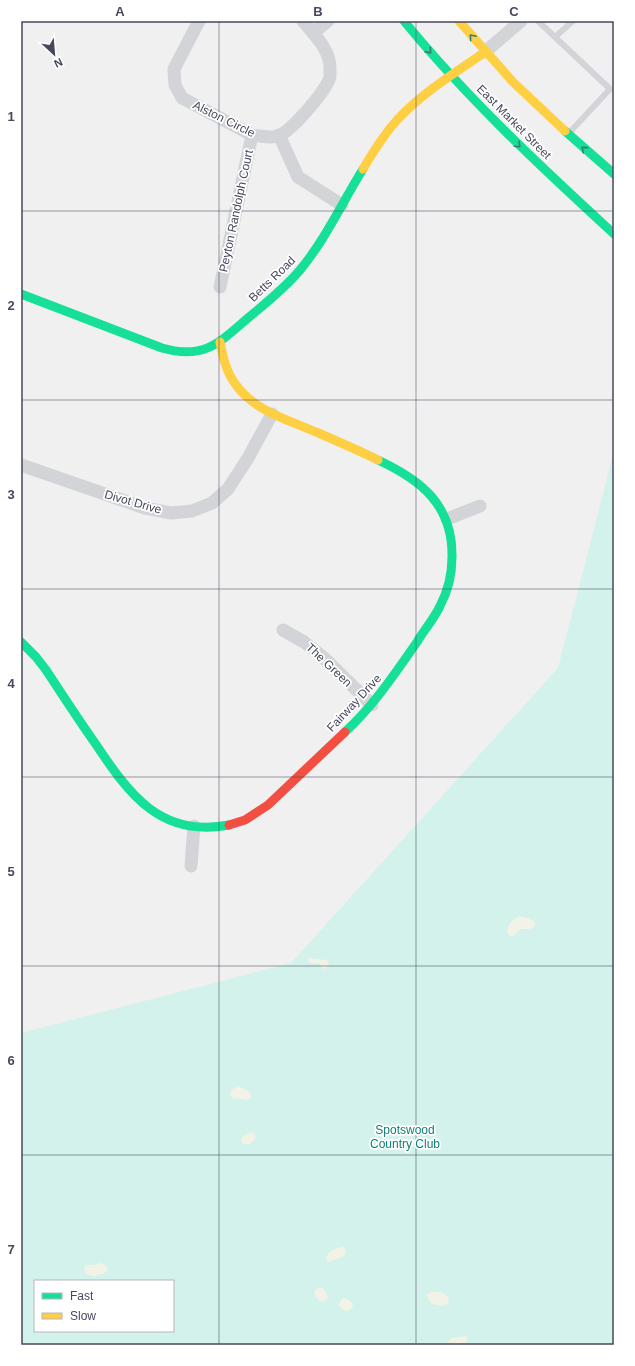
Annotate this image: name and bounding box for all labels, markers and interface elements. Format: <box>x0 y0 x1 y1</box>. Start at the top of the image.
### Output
text: A <box>115 4 125 19</box>
text: B <box>313 4 323 19</box>
text: C <box>509 4 519 19</box>
north arrow <box>34 34 74 74</box>
one-way arrow <box>470 35 477 42</box>
one-way arrow <box>424 46 431 54</box>
text: N <box>52 56 65 70</box>
street label: East Market Street <box>474 82 555 163</box>
street label: Alston Circle <box>191 98 258 140</box>
text: 1 <box>7 109 15 124</box>
one-way arrow <box>513 140 521 148</box>
one-way arrow <box>581 146 589 153</box>
street label: Peyton Randolph Court <box>216 148 256 273</box>
street label: Betts Road <box>246 253 298 305</box>
text: 2 <box>7 298 15 313</box>
text: 3 <box>7 487 15 502</box>
street label: Divot Drive <box>103 487 163 517</box>
street label: The Green <box>303 640 355 690</box>
street label: Fairway Drive <box>324 671 384 735</box>
text: 4 <box>7 676 15 691</box>
text: 5 <box>7 864 15 879</box>
text: 6 <box>7 1053 15 1068</box>
park label: Spotswood Country Club <box>370 1123 440 1151</box>
text: 7 <box>7 1242 15 1257</box>
legend <box>34 1280 174 1332</box>
text: Fast <box>70 1289 94 1303</box>
text: Slow <box>70 1309 96 1323</box>

